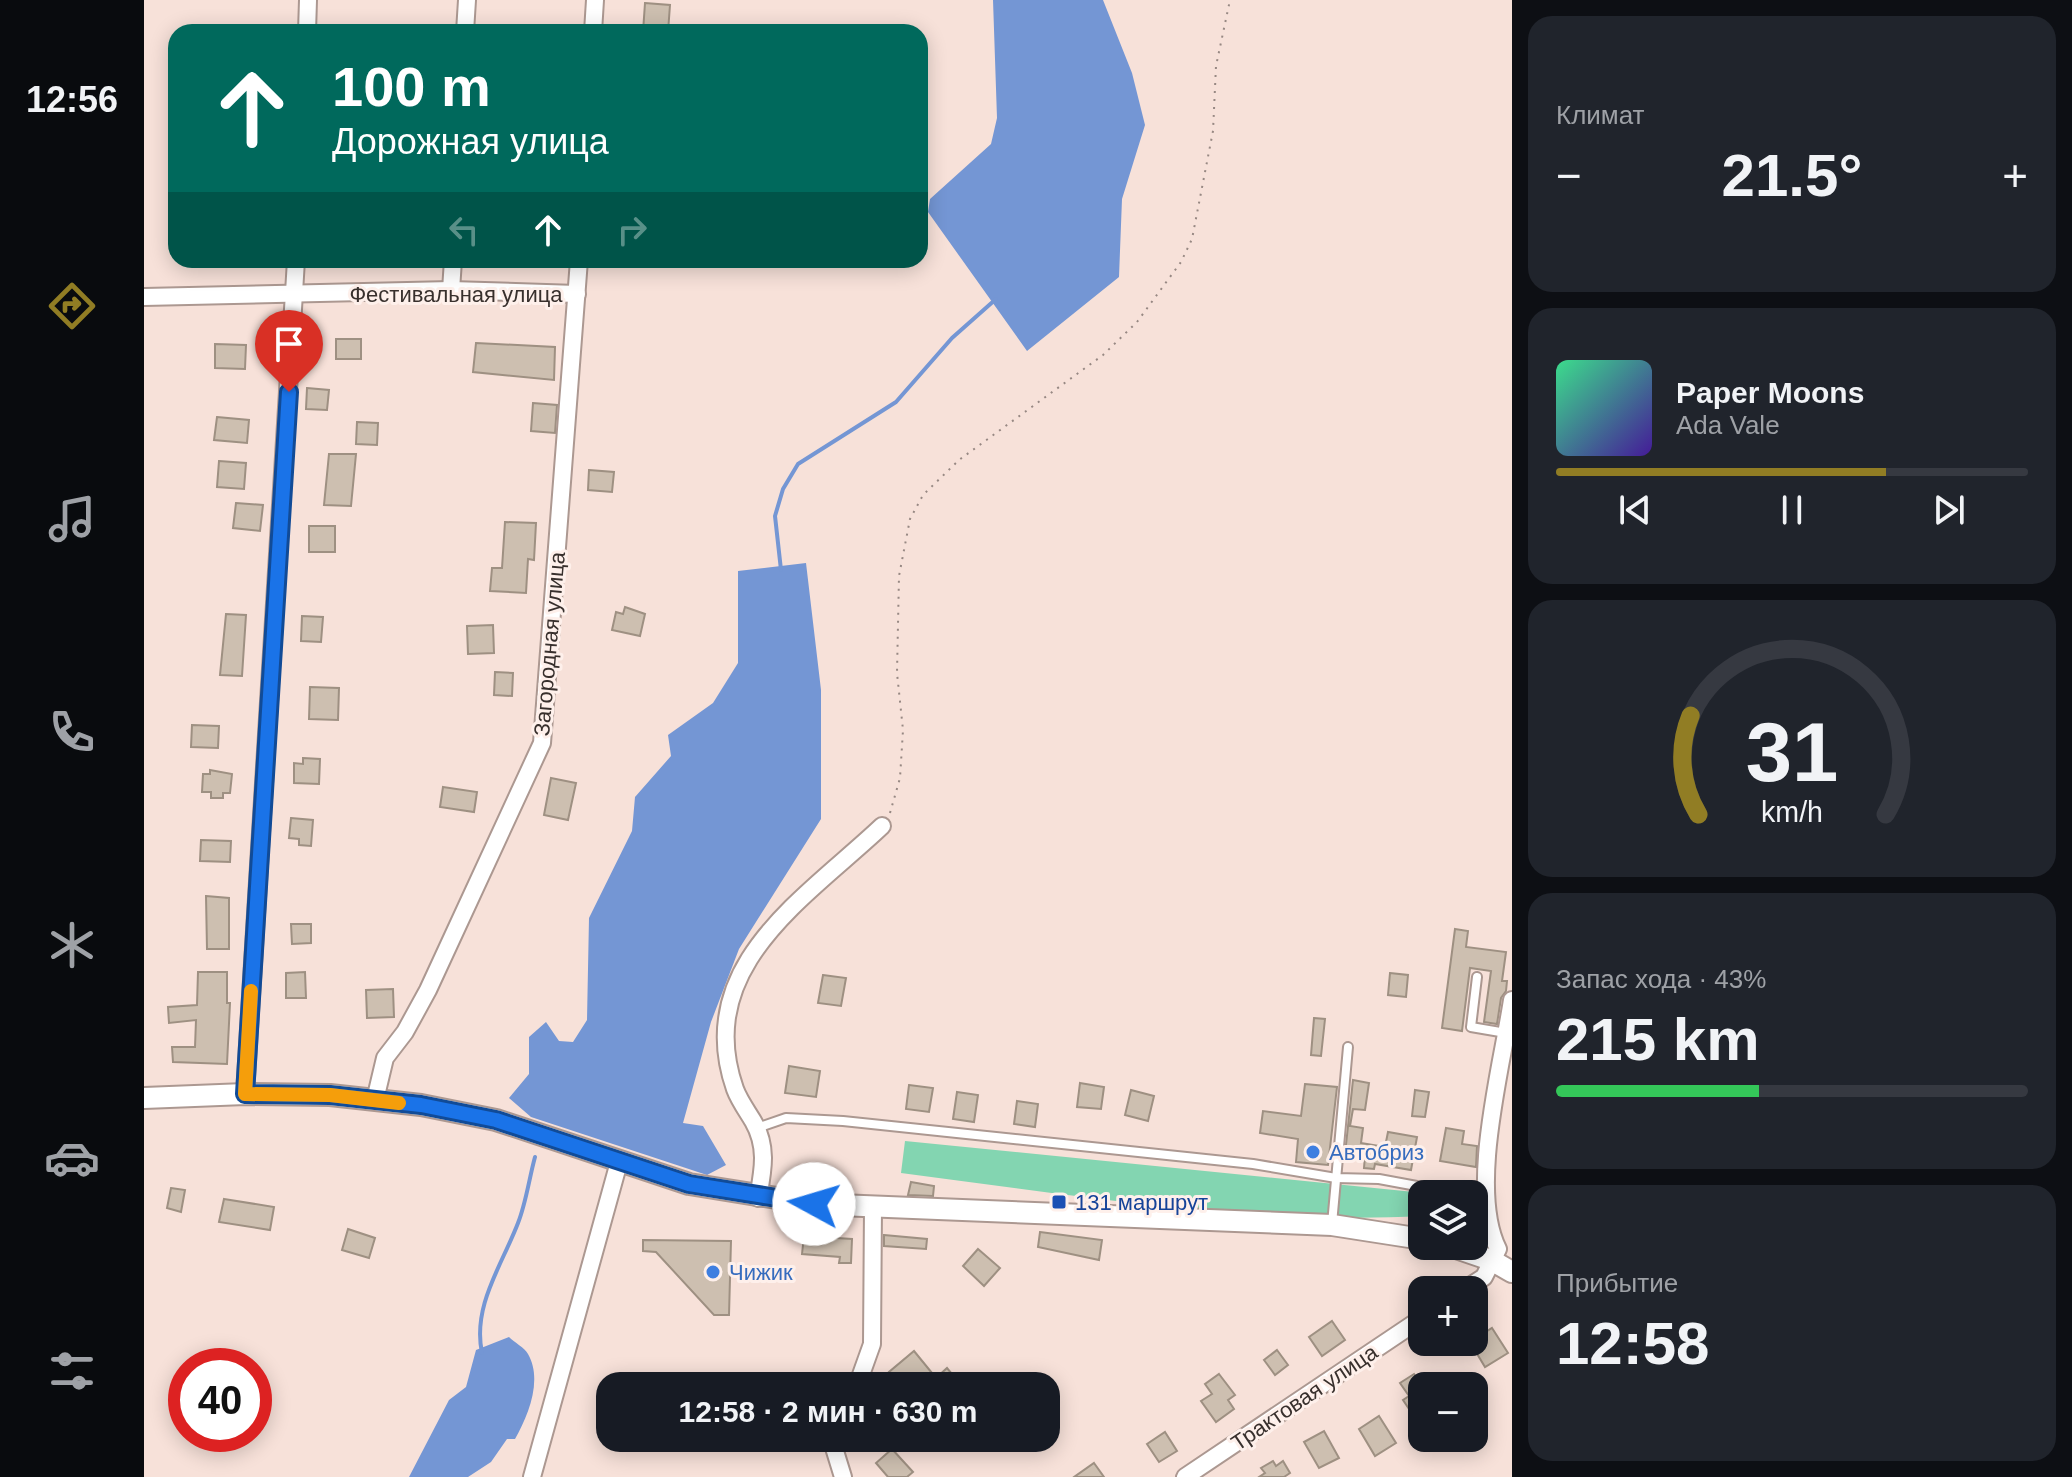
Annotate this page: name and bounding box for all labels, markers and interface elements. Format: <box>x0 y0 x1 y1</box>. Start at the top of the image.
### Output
text: 100 m <box>332 55 491 118</box>
icon: ahead <box>200 56 304 160</box>
text: 12:56 <box>26 79 118 120</box>
text: Климат <box>1556 100 1645 130</box>
text: Дорожная улица <box>332 121 609 162</box>
text: 21.5° <box>1722 142 1862 209</box>
text: − <box>1556 151 1582 200</box>
text: + <box>2002 151 2028 200</box>
icon: left <box>442 208 486 252</box>
icon: ahead <box>526 208 570 252</box>
icon: right <box>610 208 654 252</box>
icon: directions <box>44 278 100 334</box>
street label: Фестивальная улица <box>349 282 563 307</box>
pin <box>255 310 323 392</box>
icon: arrive <box>267 322 311 366</box>
text: Paper Moons <box>1676 376 1864 409</box>
text: Ada Vale <box>1676 410 1780 440</box>
icon: previous <box>1613 488 1657 532</box>
icon: pause <box>1770 488 1814 532</box>
icon: next <box>1927 488 1971 532</box>
icon: music <box>44 491 100 547</box>
street label: Загородная улица <box>529 550 570 737</box>
icon: phone <box>44 704 100 760</box>
text: 31 <box>1746 705 1838 798</box>
text: km/h <box>1761 796 1823 828</box>
icon: climate <box>44 917 100 973</box>
text: Запас хода · 43% <box>1556 964 1766 994</box>
text: 215 km <box>1556 1006 1760 1073</box>
icon: car <box>44 1130 100 1186</box>
place label: Автобриз <box>1329 1140 1424 1165</box>
marker: Автобриз <box>1304 1143 1322 1161</box>
position arrow <box>772 1162 856 1246</box>
map controls <box>1408 1180 1488 1452</box>
button: layers <box>1408 1180 1488 1260</box>
place label: 131 маршрут <box>1075 1190 1208 1215</box>
marker: 131 маршрут <box>1050 1193 1068 1211</box>
place label: Чижик <box>729 1260 793 1285</box>
marker: Чижик <box>704 1263 722 1281</box>
text: Прибытие <box>1556 1268 1678 1298</box>
button: + <box>1408 1276 1488 1356</box>
text: 12:58 <box>1556 1310 1709 1377</box>
street label: Трактовая улица <box>1226 1339 1383 1456</box>
icon: filters <box>44 1343 100 1399</box>
speed limit sign: 40 <box>168 1348 272 1452</box>
button: − <box>1408 1372 1488 1452</box>
text: 12:58 · 2 мин · 630 m <box>679 1395 977 1428</box>

